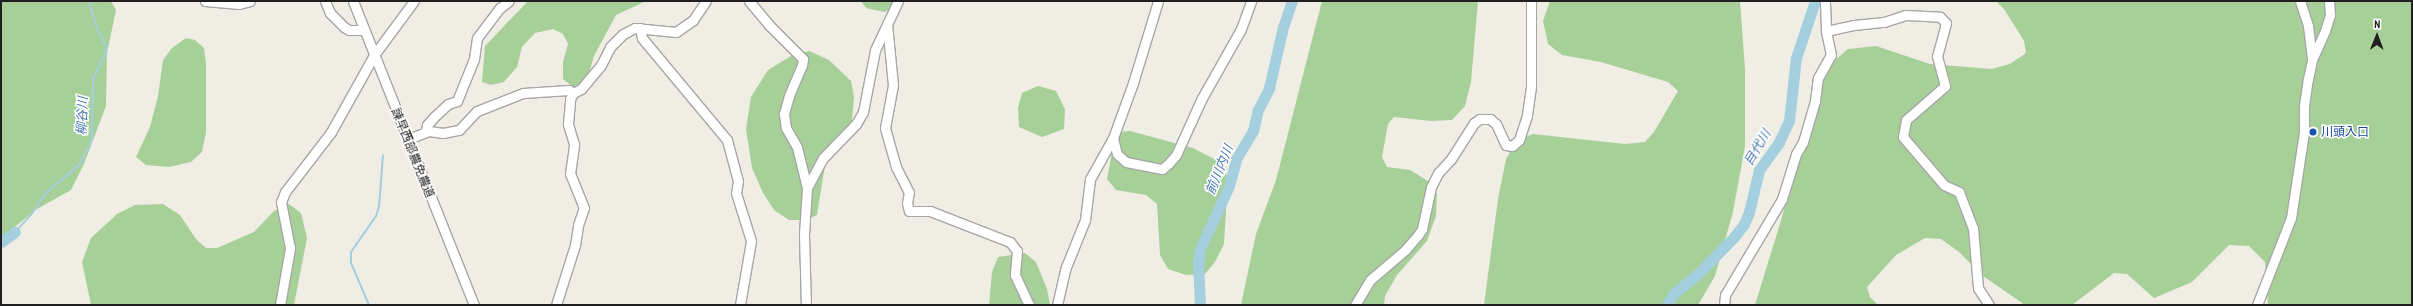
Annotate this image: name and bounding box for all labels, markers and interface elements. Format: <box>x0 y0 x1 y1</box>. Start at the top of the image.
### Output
north arrow <box>2357 16 2397 56</box>
text: N <box>2374 17 2380 31</box>
water label: 柳谷川 <box>75 96 91 136</box>
street label: 諫早西部農免農道 <box>388 106 438 200</box>
place label: 川頭入口 <box>2321 125 2369 139</box>
water label: 目代川 <box>1741 127 1775 169</box>
marker: 川頭入口 <box>2308 127 2318 137</box>
water label: 前川内川 <box>1203 143 1237 197</box>

